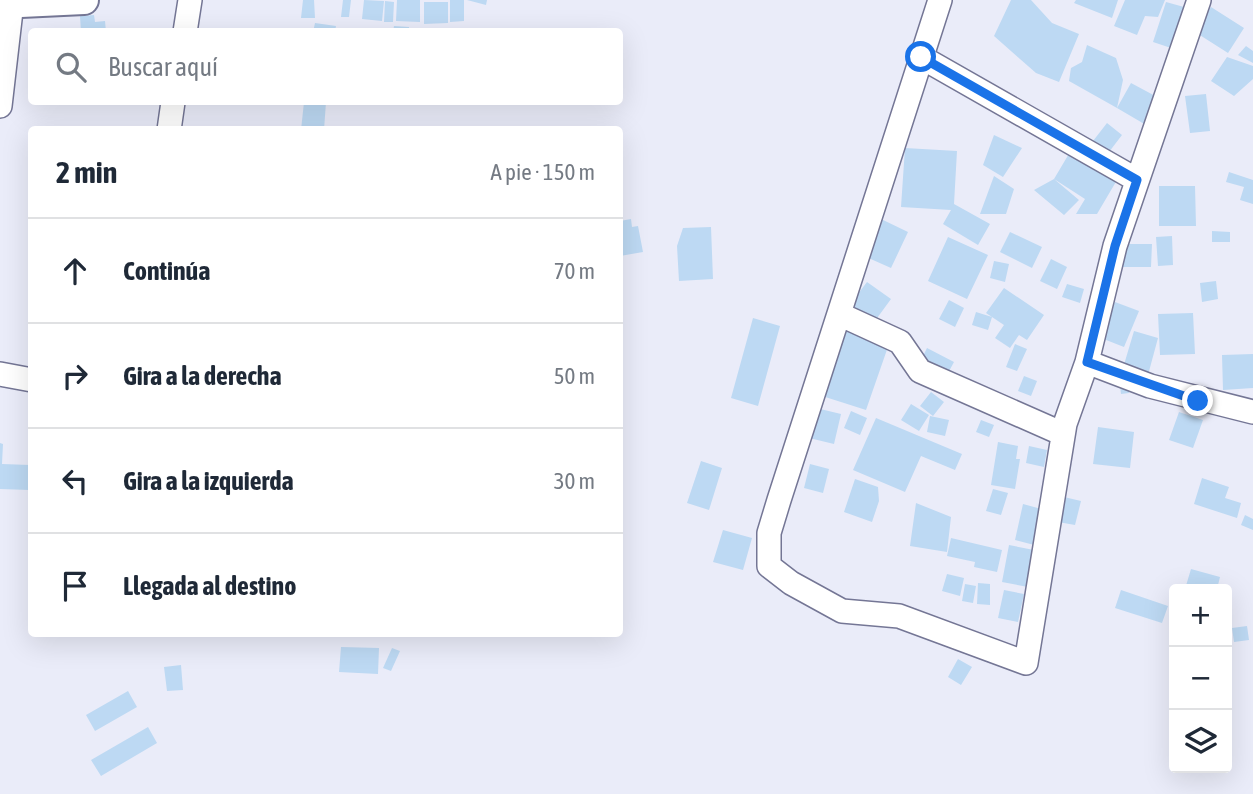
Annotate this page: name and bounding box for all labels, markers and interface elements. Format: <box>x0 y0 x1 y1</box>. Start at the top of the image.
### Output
search box <box>28 28 623 105</box>
route start <box>905 41 936 72</box>
icon: search <box>52 48 90 86</box>
text: Buscar aquí <box>108 52 218 82</box>
text: 2 min <box>56 155 117 189</box>
text: A pie · 150 m <box>491 159 595 185</box>
icon: ahead <box>56 252 94 290</box>
text: Continúa <box>123 256 210 286</box>
text: 70 m <box>554 258 595 284</box>
icon: right <box>56 357 94 395</box>
text: Gira a la derecha <box>123 361 282 391</box>
text: 50 m <box>554 363 595 389</box>
route end <box>1182 385 1213 416</box>
icon: left <box>56 462 94 500</box>
text: Gira a la izquierda <box>123 466 294 496</box>
text: 30 m <box>554 468 595 494</box>
icon: arrive <box>56 567 94 605</box>
text: Llegada al destino <box>123 571 296 601</box>
map controls <box>1169 584 1232 773</box>
button: + <box>1169 584 1232 647</box>
button: − <box>1169 647 1232 710</box>
button: layers <box>1169 710 1232 773</box>

